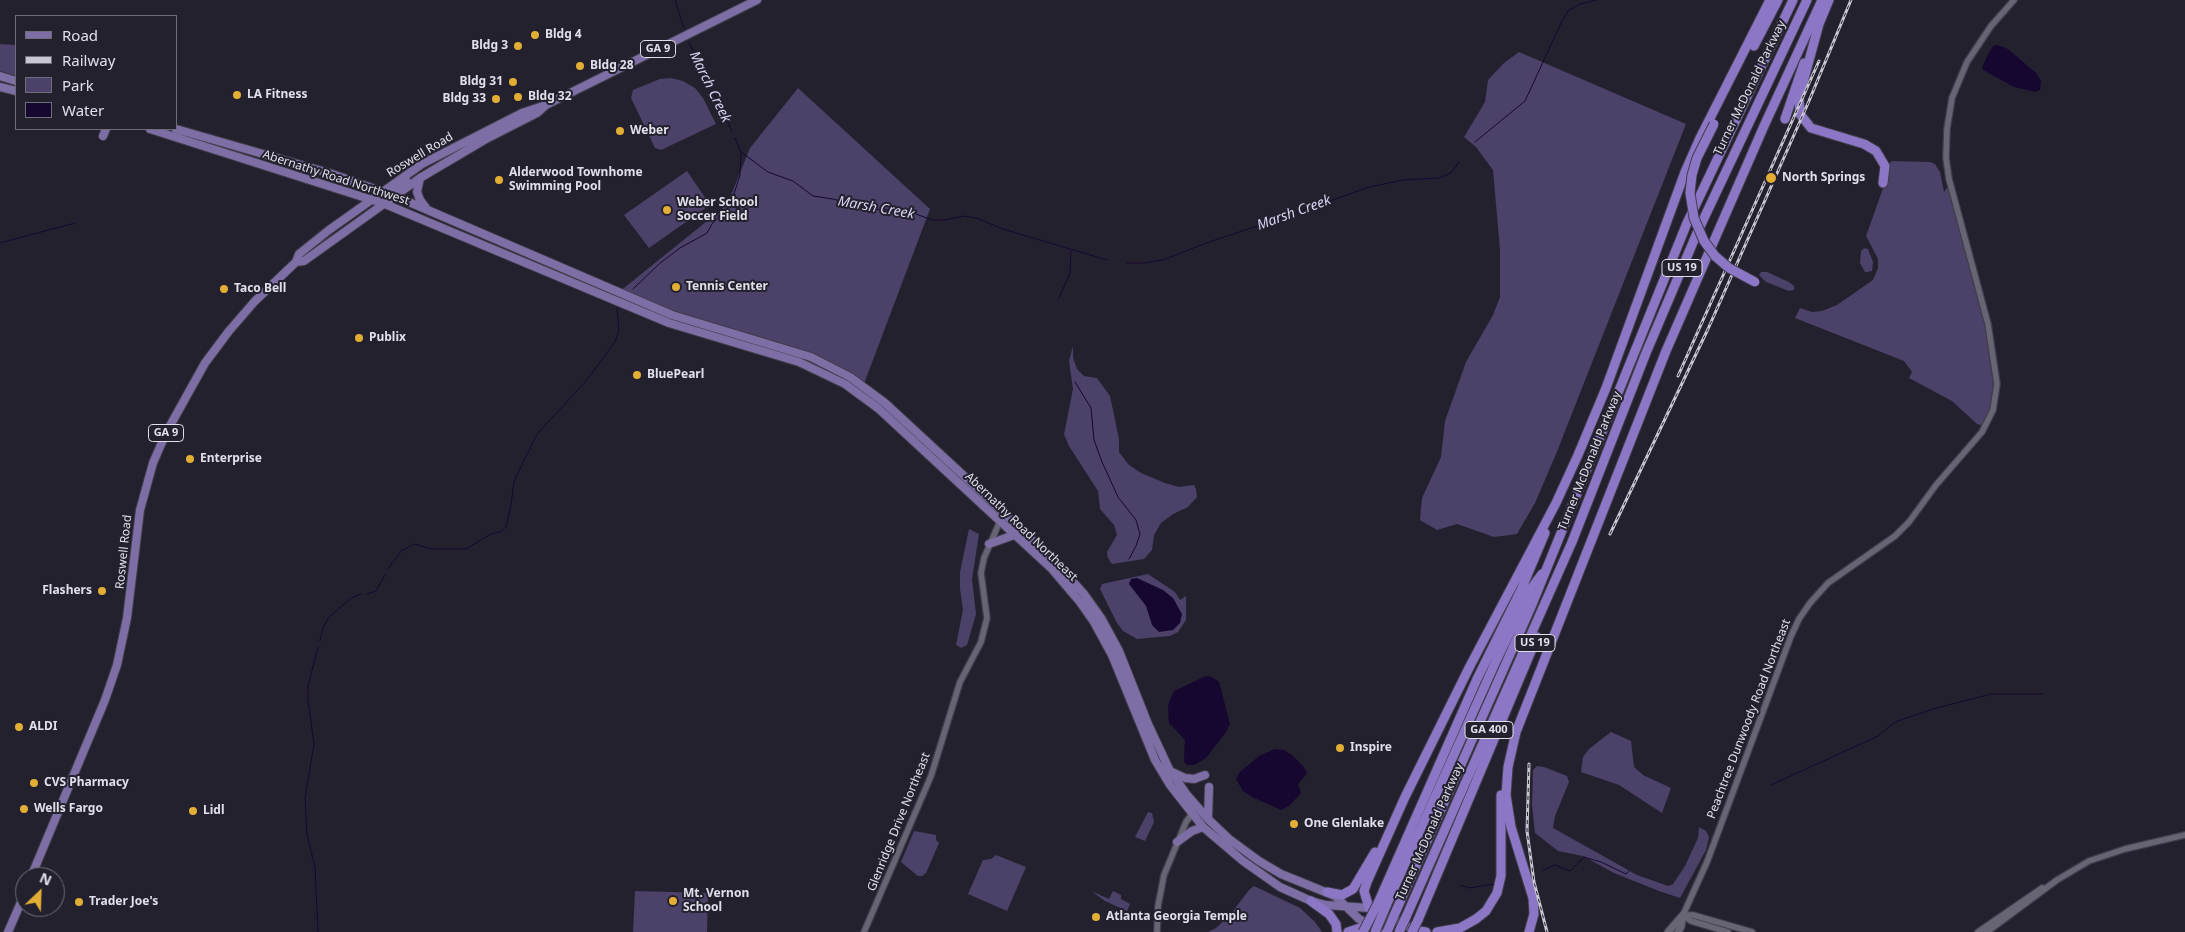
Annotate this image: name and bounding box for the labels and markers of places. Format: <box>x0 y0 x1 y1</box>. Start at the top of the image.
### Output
place label: Bldg 4 <box>545 28 582 42</box>
marker: Bldg 4 <box>529 29 541 41</box>
place label: Bldg 3 <box>471 39 508 53</box>
marker: Bldg 3 <box>512 40 524 52</box>
place label: Bldg 28 <box>590 59 634 73</box>
marker: Bldg 28 <box>574 60 586 72</box>
place label: Bldg 31 <box>459 75 503 89</box>
marker: Bldg 31 <box>507 76 519 88</box>
place label: LA Fitness <box>247 88 308 102</box>
marker: LA Fitness <box>231 89 243 101</box>
place label: Bldg 32 <box>528 90 572 104</box>
marker: Bldg 32 <box>512 91 524 103</box>
place label: Bldg 33 <box>442 92 486 106</box>
marker: Bldg 33 <box>490 93 502 105</box>
place label: Weber <box>630 124 669 138</box>
marker: Weber <box>614 125 626 137</box>
place label: Alderwood Townhome Swimming Pool <box>509 166 643 194</box>
marker: North Springs <box>1764 171 1778 185</box>
place label: North Springs <box>1782 171 1865 185</box>
marker: Alderwood Townhome Swimming Pool <box>493 174 505 186</box>
place label: Weber School Soccer Field <box>677 196 758 224</box>
marker: Weber School Soccer Field <box>661 204 673 216</box>
place label: Tennis Center <box>686 280 768 294</box>
marker: Tennis Center <box>670 281 682 293</box>
place label: Taco Bell <box>234 282 286 296</box>
marker: Taco Bell <box>218 283 230 295</box>
place label: Publix <box>369 331 406 345</box>
marker: Publix <box>353 332 365 344</box>
place label: BluePearl <box>647 368 704 382</box>
marker: BluePearl <box>631 369 643 381</box>
place label: Enterprise <box>200 452 262 466</box>
marker: Enterprise <box>184 453 196 465</box>
place label: Flashers <box>42 584 92 598</box>
marker: Flashers <box>96 585 108 597</box>
place label: ALDI <box>29 720 57 734</box>
marker: ALDI <box>13 721 25 733</box>
place label: Inspire <box>1350 741 1392 755</box>
marker: Inspire <box>1334 742 1346 754</box>
place label: CVS Pharmacy <box>44 776 129 790</box>
marker: CVS Pharmacy <box>28 777 40 789</box>
place label: Wells Fargo <box>34 802 103 816</box>
marker: Wells Fargo <box>18 803 30 815</box>
place label: Lidl <box>203 804 224 818</box>
marker: Lidl <box>187 805 199 817</box>
place label: One Glenlake <box>1304 817 1384 831</box>
marker: One Glenlake <box>1288 818 1300 830</box>
place label: Mt. Vernon School <box>683 887 749 915</box>
place label: Trader Joe's <box>89 895 158 909</box>
marker: Mt. Vernon School <box>667 895 679 907</box>
marker: Trader Joe's <box>73 896 85 908</box>
place label: Atlanta Georgia Temple <box>1106 910 1247 924</box>
marker: Atlanta Georgia Temple <box>1090 911 1102 923</box>

